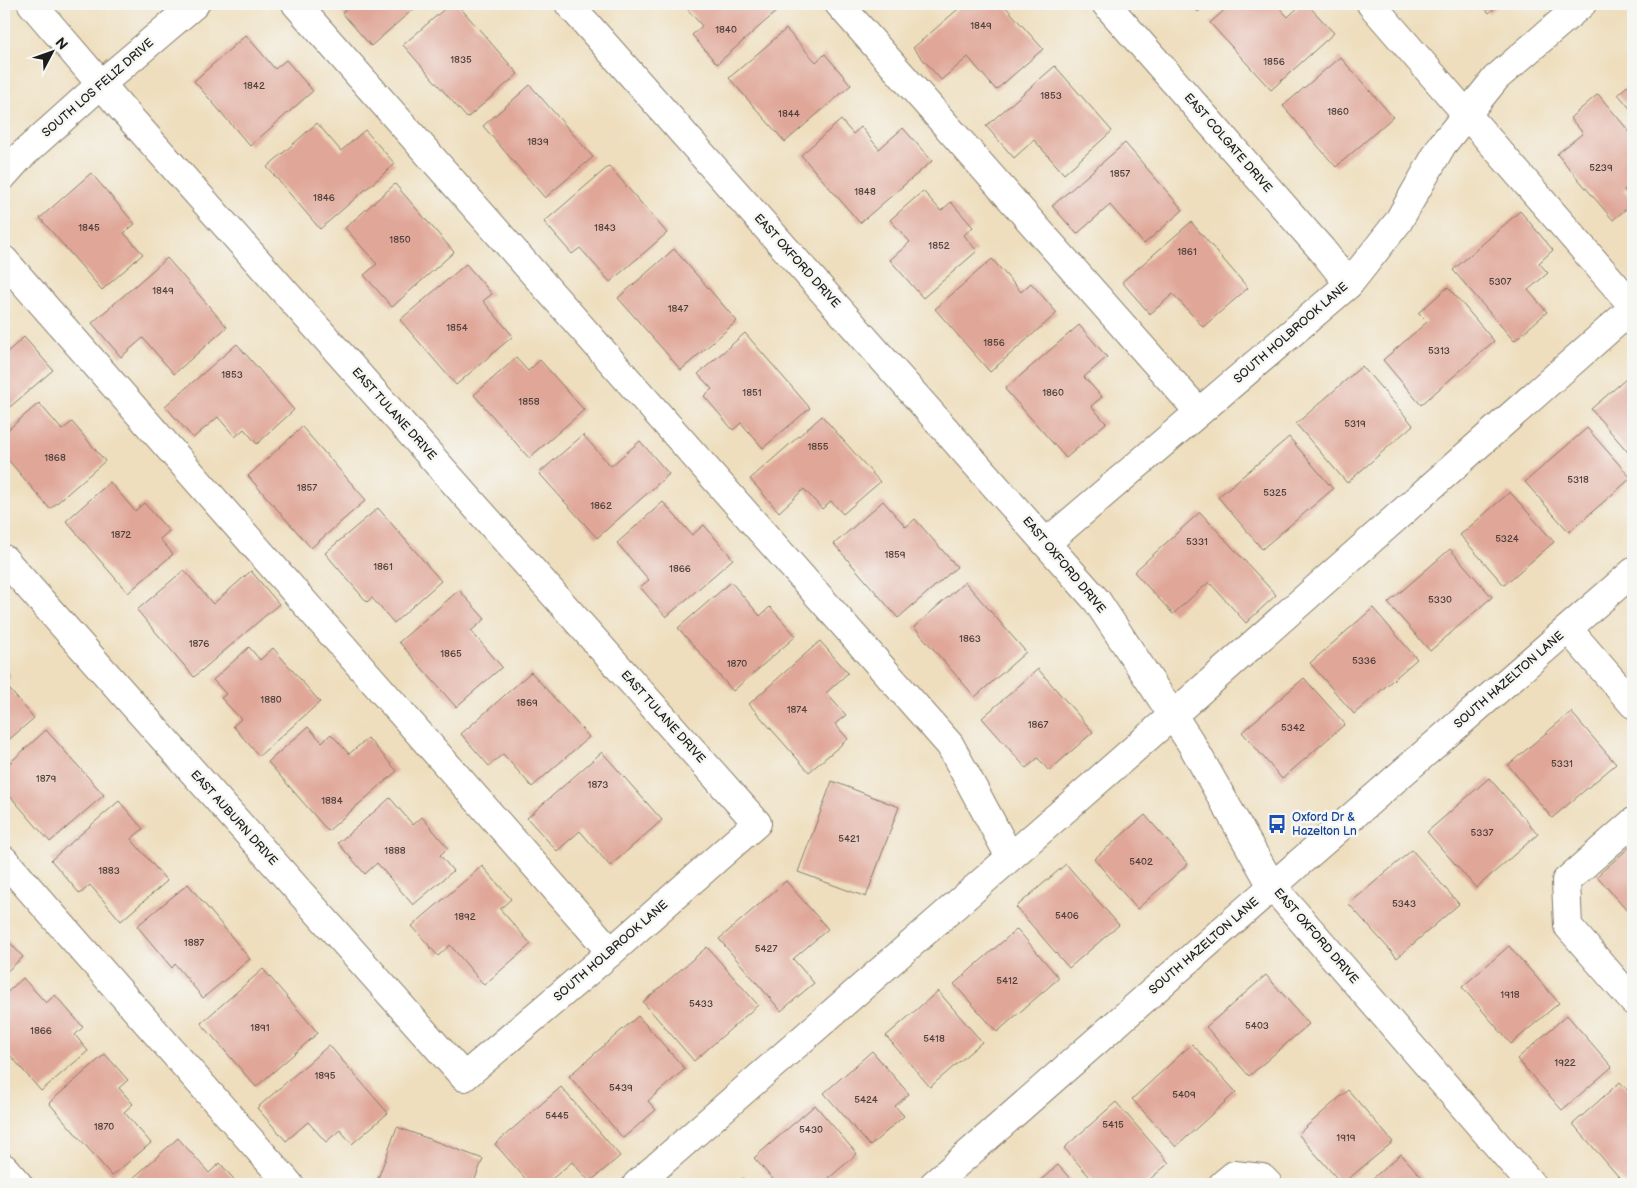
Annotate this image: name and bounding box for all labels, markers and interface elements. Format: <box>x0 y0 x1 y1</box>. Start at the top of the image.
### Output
house number: 1849 <box>970 20 992 32</box>
house number: 1840 <box>715 24 737 36</box>
north arrow <box>28 28 78 78</box>
text: N <box>52 34 71 53</box>
street label: SOUTH LOS FELIZ DRIVE <box>39 35 157 141</box>
house number: 1835 <box>450 54 472 66</box>
house number: 1856 <box>1263 56 1285 68</box>
house number: 1842 <box>243 80 265 92</box>
house number: 1853 <box>1040 90 1062 102</box>
street label: EAST COLGATE DRIVE <box>1181 90 1275 196</box>
house number: 1860 <box>1327 106 1349 118</box>
house number: 1844 <box>778 108 800 120</box>
house number: 1839 <box>527 136 549 148</box>
house number: 5239 <box>1589 162 1613 174</box>
house number: 1857 <box>1110 168 1130 180</box>
house number: 1848 <box>854 186 876 198</box>
house number: 1846 <box>313 192 335 204</box>
street label: EAST OXFORD DRIVE <box>751 211 843 311</box>
house number: 1845 <box>78 222 100 234</box>
house number: 1843 <box>594 222 616 234</box>
house number: 1850 <box>389 234 411 246</box>
house number: 1852 <box>928 240 950 252</box>
house number: 1861 <box>1177 246 1197 258</box>
house number: 5307 <box>1489 276 1511 288</box>
street label: SOUTH HOLBROOK LANE <box>1231 279 1351 387</box>
house number: 1849 <box>152 285 174 297</box>
house number: 1847 <box>668 303 688 315</box>
house number: 1854 <box>446 322 468 334</box>
house number: 1856 <box>983 337 1005 349</box>
house number: 5313 <box>1428 345 1450 357</box>
street label: EAST TULANE DRIVE <box>349 365 439 463</box>
house number: 1853 <box>221 369 243 381</box>
house number: 1851 <box>742 387 762 399</box>
house number: 1860 <box>1042 387 1064 399</box>
house number: 1858 <box>518 396 540 408</box>
house number: 5319 <box>1344 418 1366 430</box>
house number: 1855 <box>807 441 829 453</box>
house number: 1868 <box>44 452 66 464</box>
house number: 5318 <box>1567 474 1589 486</box>
house number: 1857 <box>297 482 317 494</box>
house number: 5325 <box>1263 487 1287 499</box>
house number: 1862 <box>590 500 612 512</box>
street label: EAST OXFORD DRIVE <box>1019 514 1109 616</box>
house number: 1872 <box>111 529 131 541</box>
house number: 5324 <box>1495 533 1519 545</box>
house number: 5331 <box>1186 536 1208 548</box>
house number: 1859 <box>884 549 906 561</box>
house number: 1861 <box>373 561 393 573</box>
house number: 1866 <box>669 563 691 575</box>
house number: 5330 <box>1428 594 1452 606</box>
street label: SOUTH HAZELTON LANE <box>1451 628 1567 732</box>
house number: 1863 <box>959 633 981 645</box>
house number: 1876 <box>189 638 209 650</box>
house number: 1865 <box>440 648 462 660</box>
house number: 5336 <box>1352 655 1376 667</box>
house number: 1870 <box>727 658 747 670</box>
street label: EAST TULANE DRIVE <box>618 668 708 766</box>
house number: 1880 <box>260 694 282 706</box>
house number: 1869 <box>516 697 538 709</box>
house number: 1874 <box>787 704 807 716</box>
house number: 1867 <box>1028 719 1048 731</box>
house number: 5342 <box>1281 722 1305 734</box>
house number: 5331 <box>1551 758 1573 770</box>
street label: EAST AUBURN DRIVE <box>187 767 281 869</box>
house number: 1879 <box>36 773 56 785</box>
house number: 1873 <box>588 779 608 791</box>
house number: 1884 <box>321 795 343 807</box>
place label: Oxford Dr & Hazelton Ln <box>1292 810 1357 839</box>
bus stop icon: Oxford Dr & Hazelton Ln <box>1266 813 1288 835</box>
house number: 5337 <box>1471 827 1494 839</box>
house number: 5421 <box>838 833 860 845</box>
house number: 1888 <box>384 845 406 857</box>
house number: 5402 <box>1129 856 1153 868</box>
house number: 1883 <box>98 865 120 877</box>
street label: EAST OXFORD DRIVE <box>1270 885 1362 987</box>
street label: SOUTH HAZELTON LANE <box>1146 894 1262 998</box>
street label: SOUTH HOLBROOK LANE <box>551 897 671 1005</box>
house number: 5343 <box>1392 898 1416 910</box>
house number: 5406 <box>1055 910 1079 922</box>
house number: 1892 <box>454 911 476 923</box>
house number: 1887 <box>184 937 204 949</box>
house number: 5427 <box>755 943 777 955</box>
house number: 5412 <box>996 975 1018 987</box>
house number: 1918 <box>1500 989 1520 1001</box>
house number: 5433 <box>689 998 713 1010</box>
house number: 5403 <box>1245 1020 1269 1032</box>
house number: 1891 <box>250 1022 270 1034</box>
house number: 1866 <box>30 1025 52 1037</box>
house number: 5418 <box>923 1033 945 1045</box>
house number: 1922 <box>1554 1057 1576 1069</box>
house number: 1895 <box>314 1070 336 1082</box>
house number: 5439 <box>609 1082 633 1094</box>
house number: 5409 <box>1172 1089 1196 1101</box>
house number: 5424 <box>854 1094 878 1106</box>
house number: 5445 <box>545 1110 569 1122</box>
house number: 5415 <box>1102 1119 1124 1131</box>
house number: 1870 <box>94 1121 114 1133</box>
house number: 5430 <box>799 1124 823 1136</box>
house number: 1919 <box>1336 1132 1356 1144</box>

